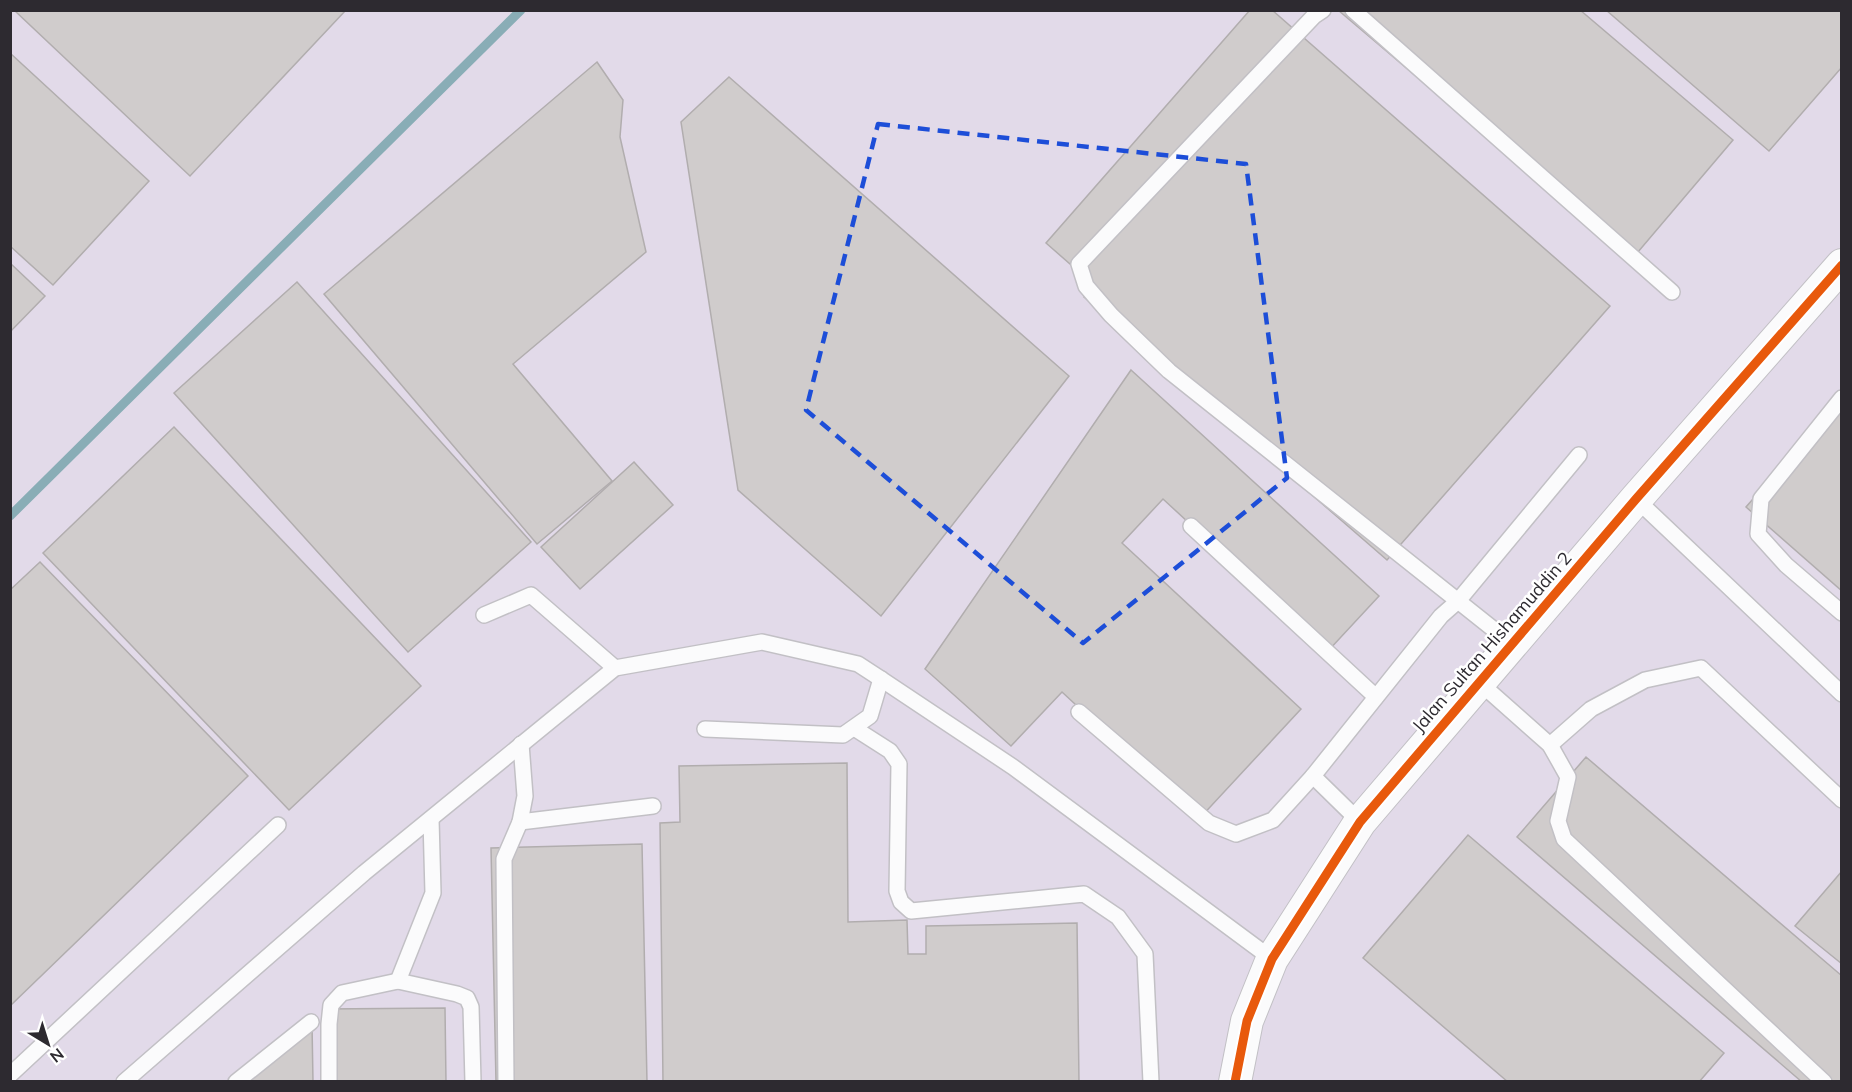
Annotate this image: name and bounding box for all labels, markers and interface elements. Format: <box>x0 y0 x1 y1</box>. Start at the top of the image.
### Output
street label: Jalan Sultan Hishamuddin 2 <box>1407 547 1576 737</box>
north arrow <box>18 1014 78 1074</box>
text: N <box>46 1044 68 1067</box>

